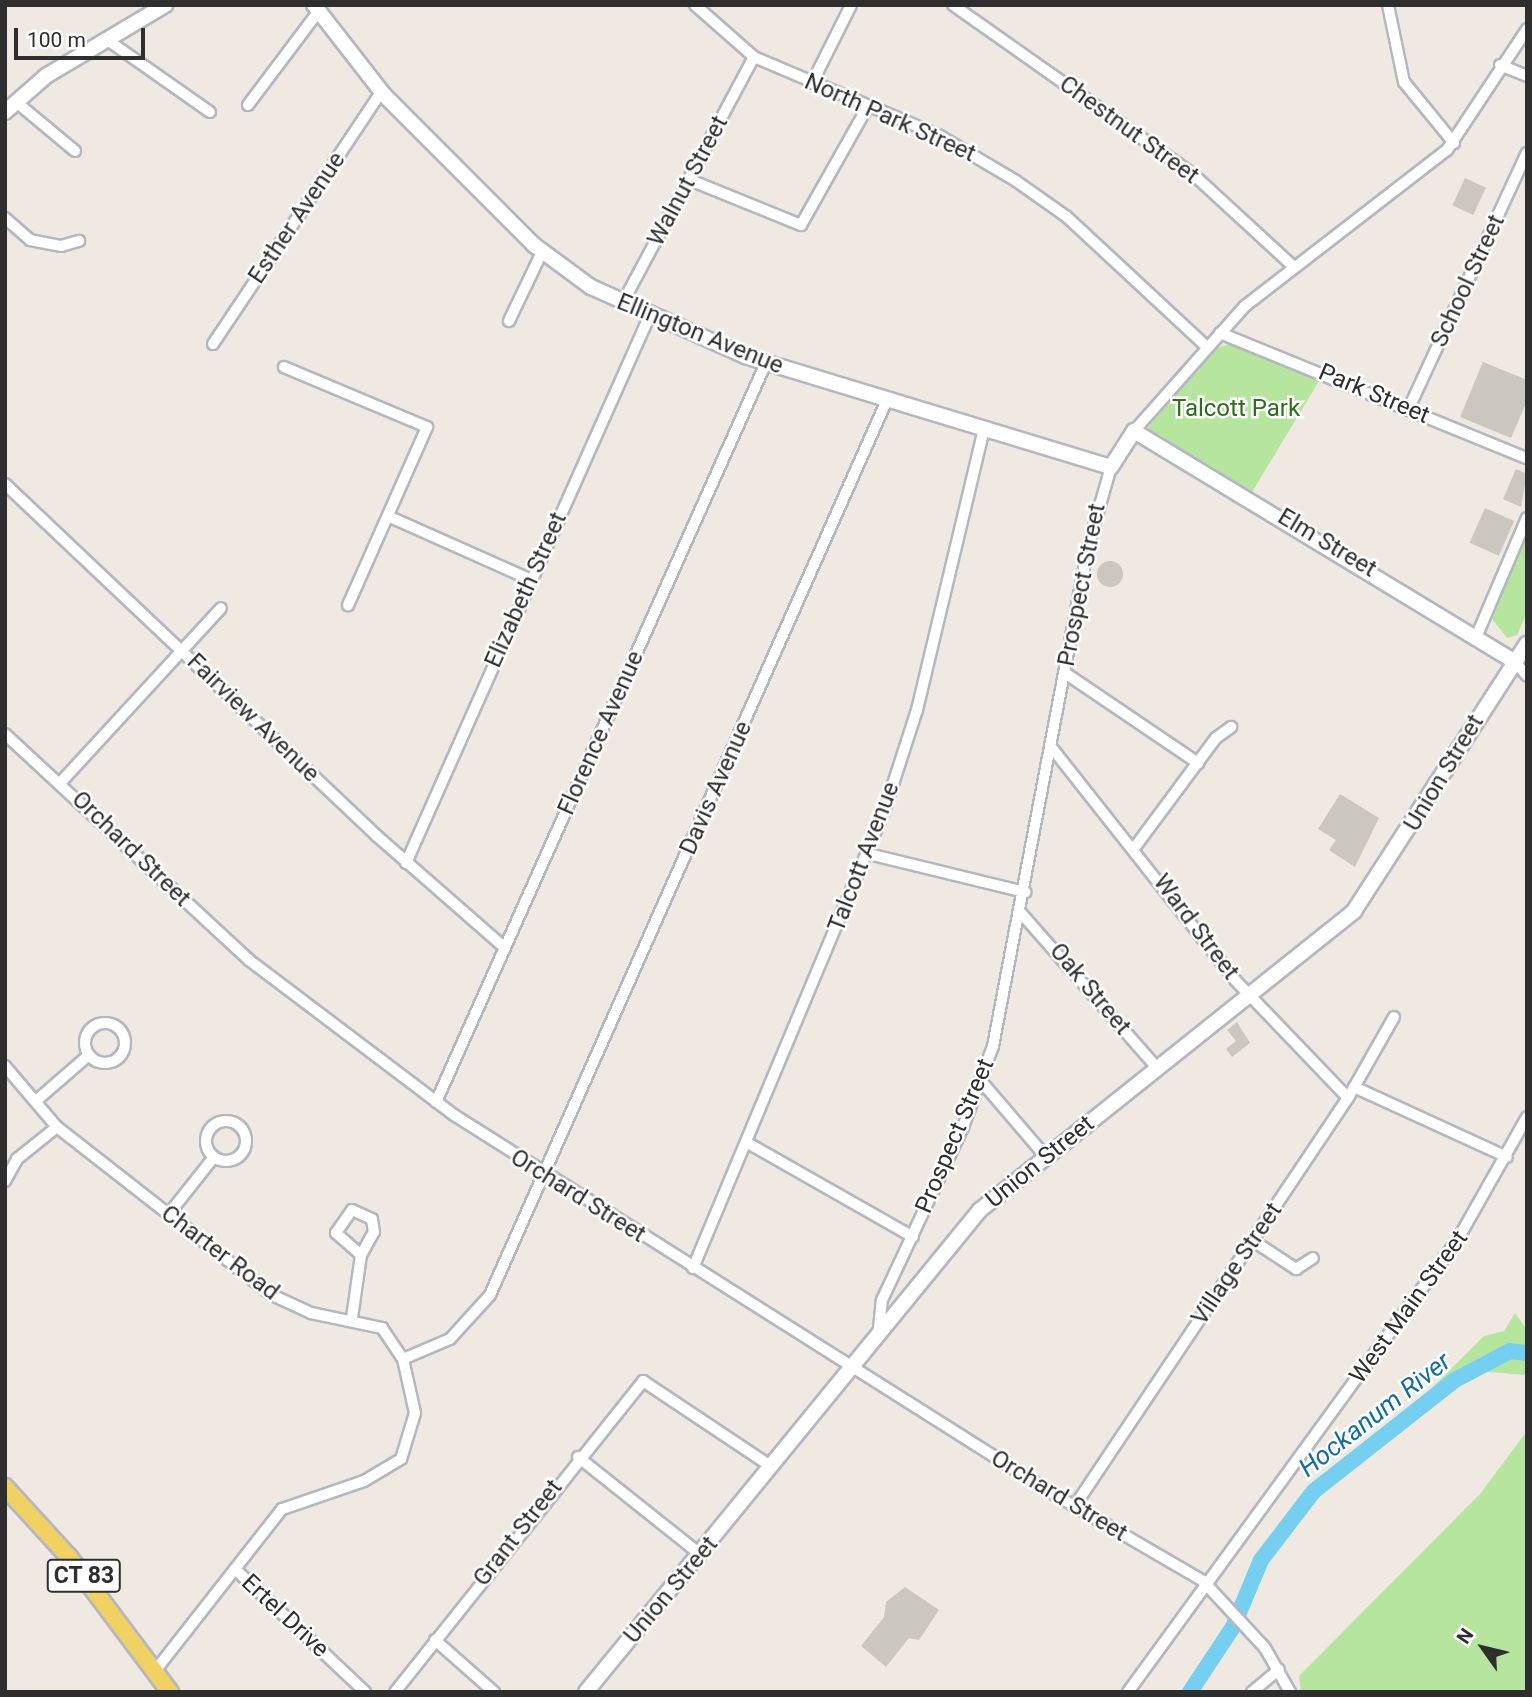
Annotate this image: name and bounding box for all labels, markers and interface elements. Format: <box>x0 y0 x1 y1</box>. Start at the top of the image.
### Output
scale bar <box>18 14 149 58</box>
text: 100 m <box>27 28 86 52</box>
street label: North Park Street <box>800 67 980 169</box>
street label: Chestnut Street <box>1054 70 1204 190</box>
street label: Walnut Street <box>642 111 734 251</box>
street label: Esther Avenue <box>242 147 352 289</box>
street label: School Street <box>1425 210 1511 352</box>
street label: Ellington Avenue <box>613 288 787 380</box>
street label: Park Street <box>1314 358 1434 430</box>
park label: Talcott Park <box>1172 395 1300 423</box>
street label: Prospect Street <box>1052 501 1112 669</box>
street label: Elm Street <box>1273 502 1381 584</box>
street label: Elizabeth Street <box>479 508 573 672</box>
street label: Florence Avenue <box>552 647 650 819</box>
street label: Fairview Avenue <box>181 648 325 788</box>
street label: Union Street <box>1398 709 1490 837</box>
street label: Davis Avenue <box>674 717 758 859</box>
street label: Talcott Avenue <box>822 778 906 936</box>
street label: Orchard Street <box>66 785 196 913</box>
street label: Ward Street <box>1147 869 1245 985</box>
street label: Oak Street <box>1043 937 1137 1041</box>
street label: Prospect Street <box>910 1054 1000 1218</box>
street label: Union Street <box>980 1110 1100 1214</box>
street label: Orchard Street <box>505 1143 651 1249</box>
street label: Village Street <box>1186 1197 1288 1331</box>
street label: Charter Road <box>155 1199 285 1307</box>
street label: West Main Street <box>1344 1225 1474 1389</box>
water label: Hockanum River <box>1293 1346 1457 1484</box>
street label: Orchard Street <box>986 1444 1132 1548</box>
street label: Grant Street <box>467 1474 569 1592</box>
street label: Union Street <box>618 1531 724 1649</box>
road number: CT 83 <box>46 1556 122 1596</box>
street label: Ertel Drive <box>235 1568 335 1664</box>
north arrow <box>1448 1613 1518 1683</box>
text: N <box>1452 1624 1478 1648</box>

